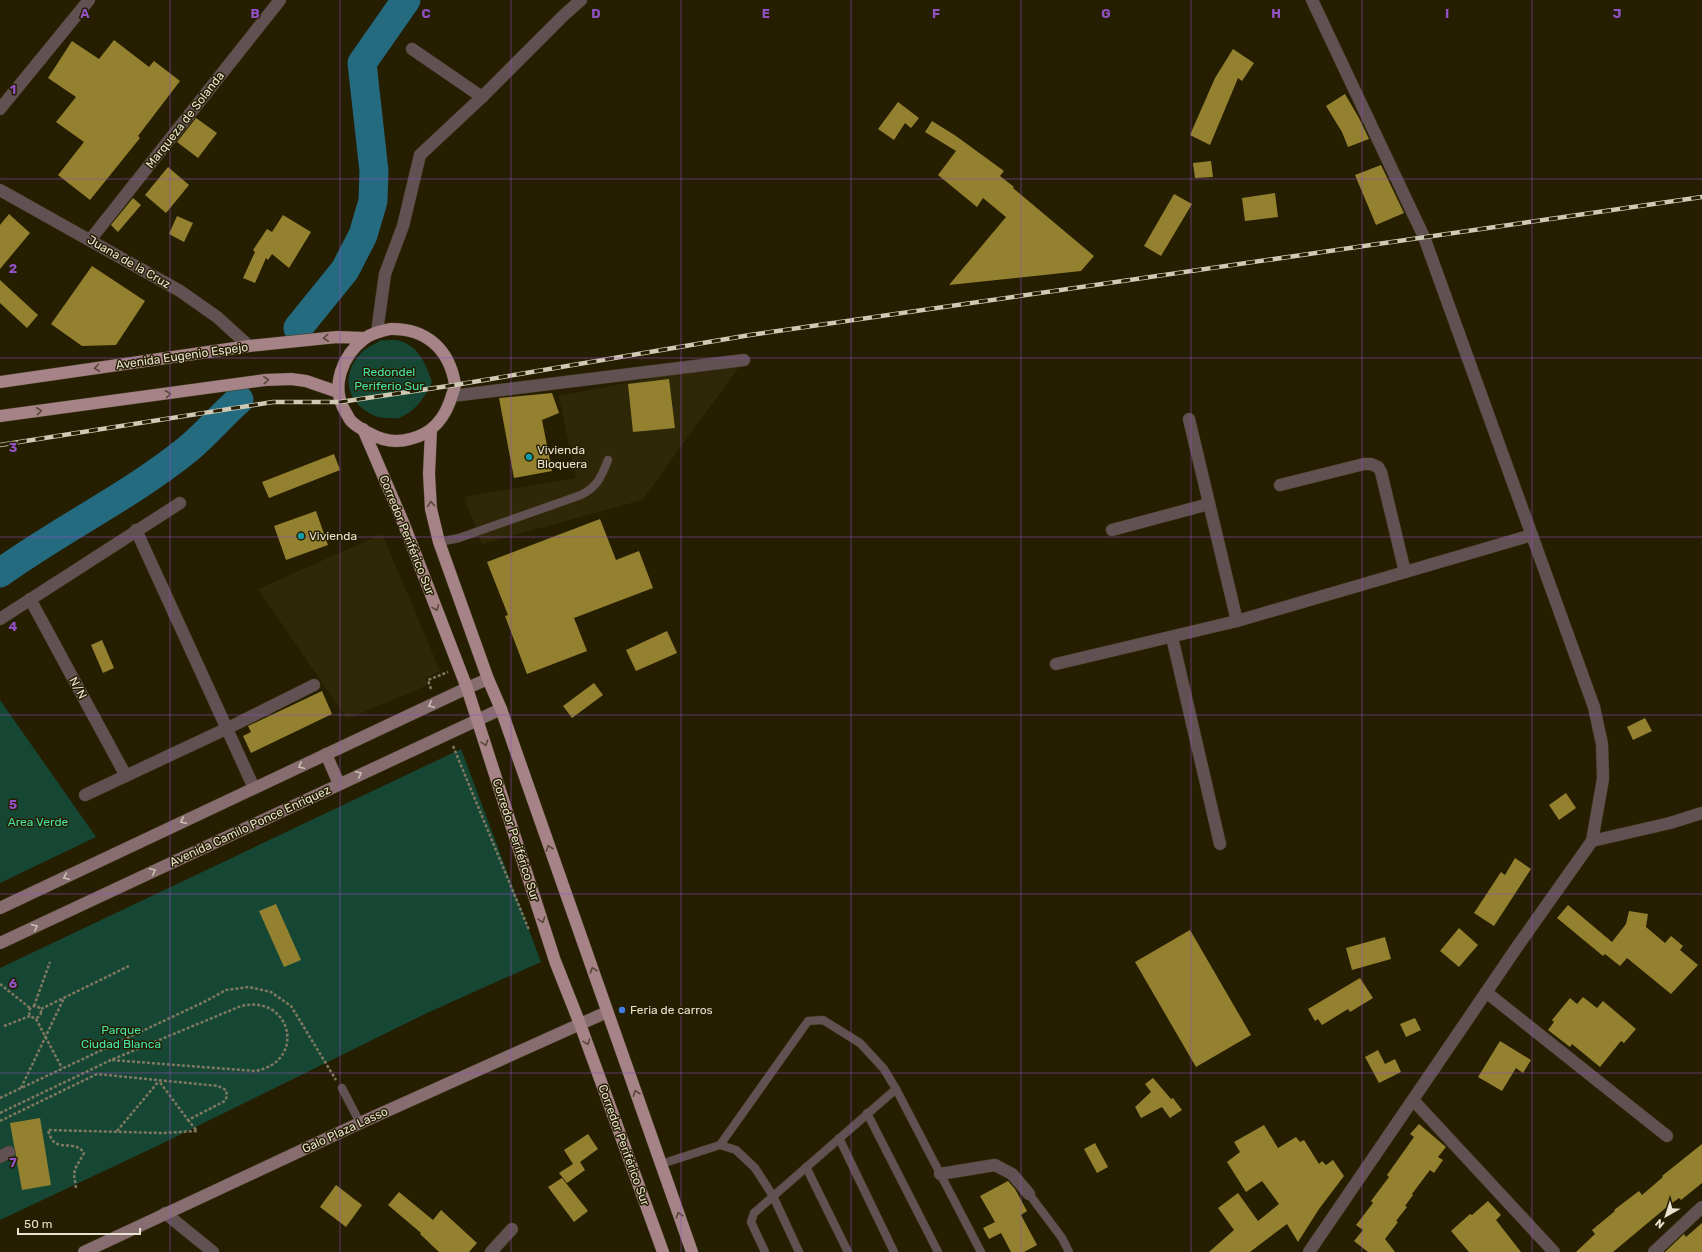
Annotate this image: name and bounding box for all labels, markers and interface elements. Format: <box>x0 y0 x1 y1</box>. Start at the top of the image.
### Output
text: A <box>80 6 90 21</box>
text: B <box>250 6 260 21</box>
text: C <box>421 6 431 21</box>
text: D <box>591 6 601 21</box>
text: E <box>762 6 770 21</box>
text: F <box>932 6 940 21</box>
text: G <box>1101 6 1111 21</box>
text: H <box>1271 6 1281 21</box>
text: I <box>1445 6 1449 21</box>
text: J <box>1613 6 1621 21</box>
street label: Marqueza de Solanda <box>143 69 227 171</box>
text: 1 <box>10 82 16 97</box>
street label: Juana de la Cruz <box>85 233 173 291</box>
text: 2 <box>9 261 17 276</box>
one-way arrow <box>323 333 330 342</box>
street label: Avenida Eugenio Espejo <box>115 340 249 372</box>
one-way arrow <box>94 363 100 372</box>
park label: Redondel Periferio Sur <box>354 365 424 393</box>
one-way arrow <box>263 376 269 385</box>
one-way arrow <box>164 390 171 399</box>
one-way arrow <box>36 407 42 416</box>
text: 3 <box>9 440 18 455</box>
place label: Vivienda Bloquera <box>537 443 587 471</box>
marker: Vivienda Bloquera <box>524 452 534 462</box>
street label: Corredor Periférico Sur <box>377 473 438 597</box>
one-way arrow <box>427 501 436 507</box>
place label: Vivienda <box>309 529 357 543</box>
marker: Vivienda <box>296 531 306 541</box>
one-way arrow <box>431 604 439 611</box>
text: 4 <box>9 619 18 634</box>
street label: N/N <box>66 675 90 701</box>
one-way arrow <box>428 700 435 708</box>
one-way arrow <box>480 740 489 747</box>
one-way arrow <box>298 761 305 769</box>
one-way arrow <box>356 771 363 779</box>
street label: Corredor Periférico Sur <box>490 777 543 903</box>
street label: Avenida Camilo Ponce Enriquez <box>167 782 333 870</box>
text: 5 <box>9 797 17 812</box>
park label: Area Verde <box>8 815 69 829</box>
one-way arrow <box>180 816 188 824</box>
one-way arrow <box>546 844 554 851</box>
one-way arrow <box>149 868 156 876</box>
one-way arrow <box>62 872 69 880</box>
one-way arrow <box>537 917 546 924</box>
one-way arrow <box>31 924 39 932</box>
one-way arrow <box>589 967 597 974</box>
text: 6 <box>9 976 18 991</box>
place label: Feria de carros <box>630 1003 713 1017</box>
marker: Feria de carros <box>617 1005 627 1015</box>
park label: Parque Ciudad Blanca <box>81 1023 161 1051</box>
one-way arrow <box>582 1039 590 1046</box>
street label: Corredor Periférico Sur <box>596 1082 653 1208</box>
one-way arrow <box>632 1089 641 1096</box>
street label: Galo Plaza Lasso <box>300 1104 390 1156</box>
text: 7 <box>9 1155 17 1170</box>
north arrow <box>1646 1196 1686 1236</box>
scale bar <box>18 1210 140 1236</box>
one-way arrow <box>676 1212 684 1219</box>
text: N <box>1653 1216 1667 1231</box>
text: 50 m <box>24 1217 52 1231</box>

